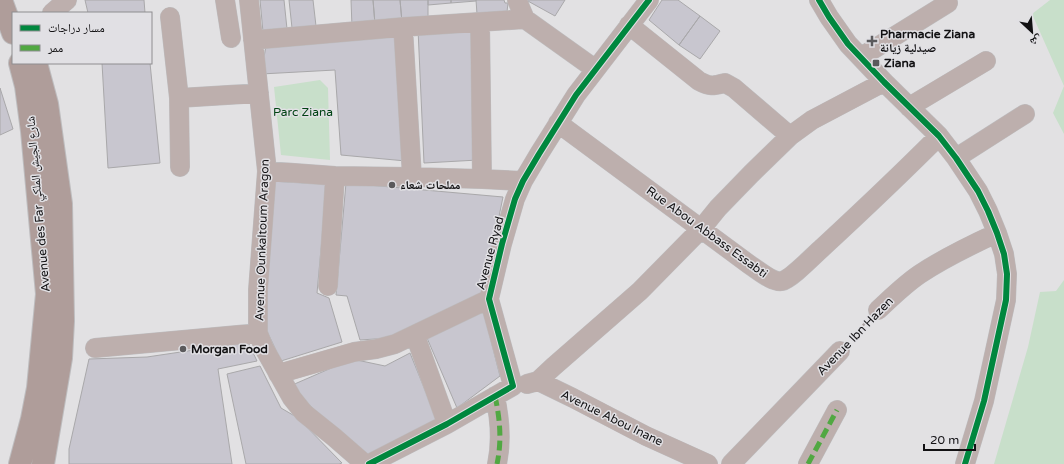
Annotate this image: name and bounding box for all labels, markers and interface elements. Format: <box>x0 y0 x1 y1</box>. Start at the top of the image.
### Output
legend <box>12 12 152 64</box>
north arrow <box>1012 12 1052 52</box>
text: مسار دراجات <box>48 21 105 35</box>
place label: Pharmacie Ziana صيدلية زيانة <box>880 27 975 55</box>
text: ش <box>1027 31 1044 49</box>
marker: Pharmacie Ziana صيدلية زيانة <box>867 36 877 46</box>
text: ممر <box>47 41 63 55</box>
place label: Ziana <box>884 56 916 70</box>
marker: Ziana <box>871 58 881 68</box>
park label: Parc Ziana <box>273 105 333 119</box>
street label: Avenue des Far شارع الجيش الملكي <box>23 115 56 292</box>
street label: Avenue Ounkaltoum Aragon <box>252 159 272 321</box>
place label: مملحات شعاء <box>400 178 461 192</box>
marker: مملحات شعاء <box>387 180 397 190</box>
street label: Rue Abou Abbass Essabti <box>644 183 770 281</box>
street label: Avenue Ryad <box>473 215 507 291</box>
street label: Avenue Ibn Hazen <box>814 294 896 378</box>
place label: Morgan Food <box>191 342 268 357</box>
marker: Morgan Food <box>178 344 188 354</box>
street label: Avenue Abou Inane <box>559 387 665 449</box>
scale bar <box>924 426 975 452</box>
text: 20 m <box>930 433 959 447</box>

